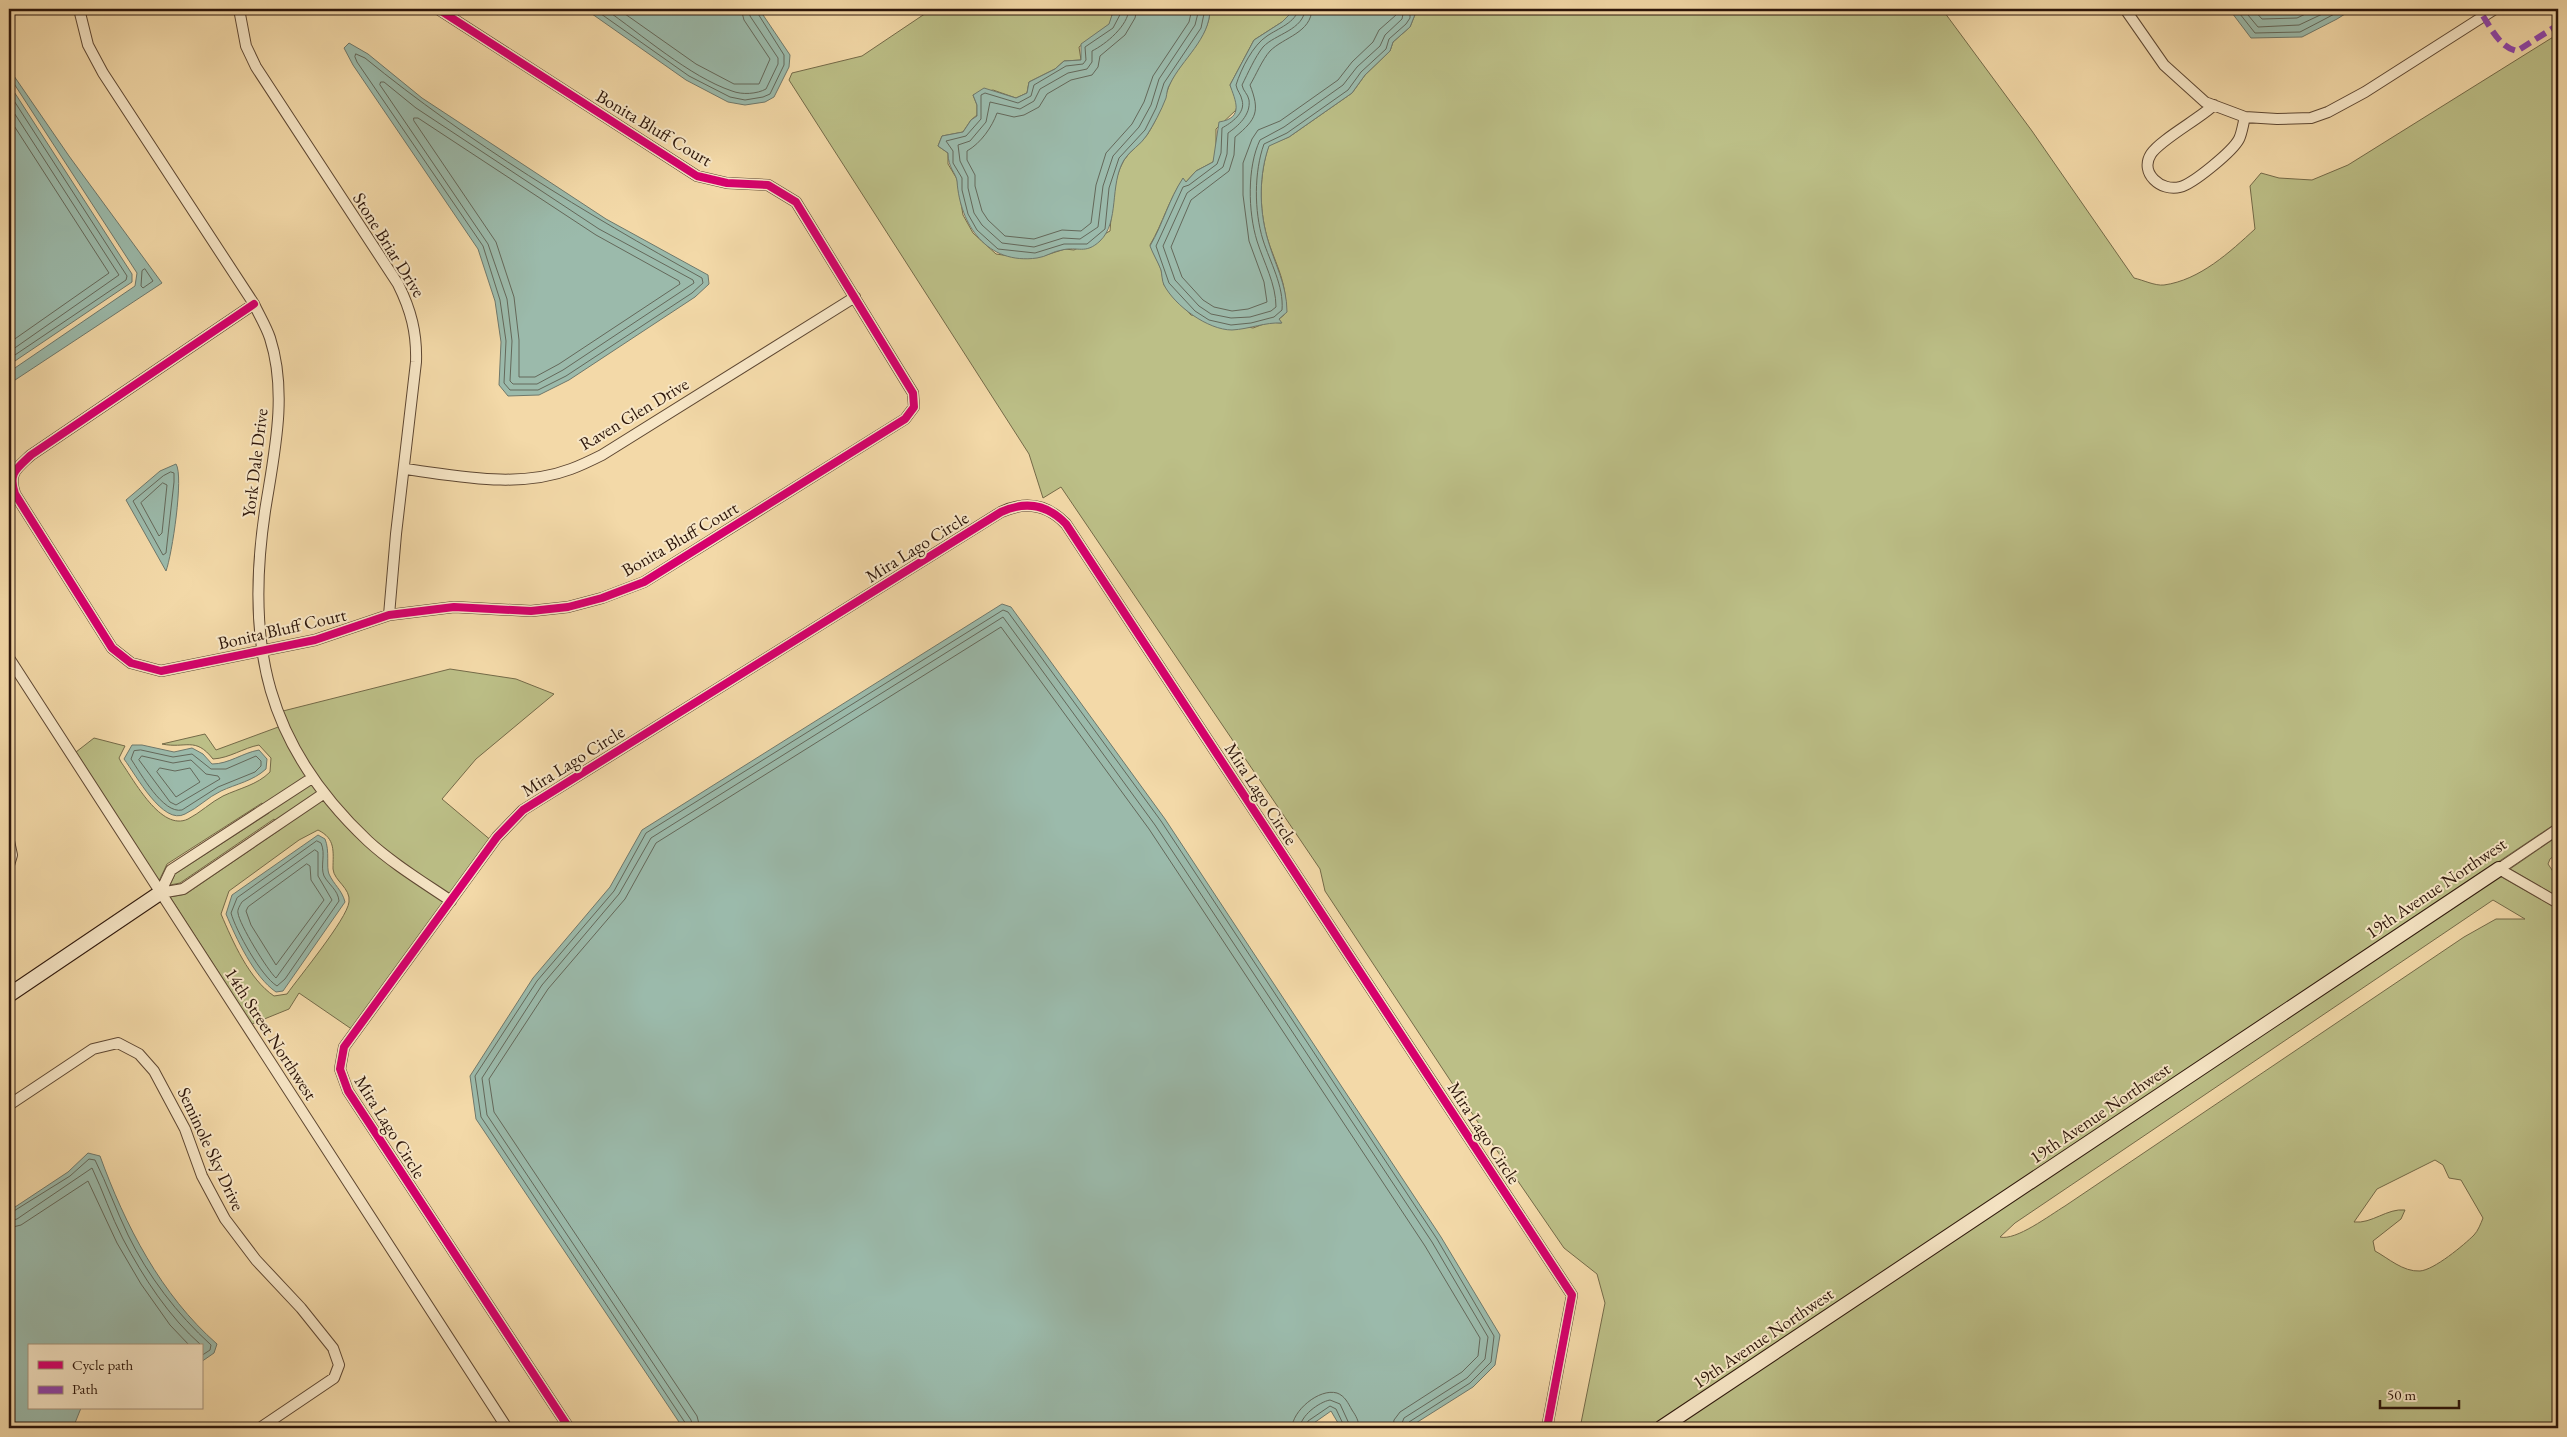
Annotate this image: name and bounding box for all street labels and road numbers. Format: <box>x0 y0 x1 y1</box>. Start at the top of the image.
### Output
street label: Bonita Bluff Court <box>592 84 717 171</box>
street label: Stone Briar Drive <box>348 188 431 301</box>
street label: Raven Glen Drive <box>575 372 692 455</box>
street label: York Dale Drive <box>236 407 273 519</box>
street label: Bonita Bluff Court <box>617 496 743 581</box>
street label: Mira Lago Circle <box>861 506 973 587</box>
street label: Bonita Bluff Court <box>215 602 349 654</box>
street label: Mira Lago Circle <box>517 720 629 801</box>
street label: Mira Lago Circle <box>1220 738 1303 849</box>
street label: 19th Avenue Northwest <box>2361 832 2511 943</box>
street label: 14th Street Northwest <box>220 963 323 1104</box>
street label: 19th Avenue Northwest <box>2025 1057 2175 1168</box>
street label: Mira Lago Circle <box>350 1071 431 1183</box>
street label: Mira Lago Circle <box>1443 1077 1526 1188</box>
street label: Seminole Sky Drive <box>173 1083 250 1214</box>
street label: 19th Avenue Northwest <box>1688 1282 1838 1393</box>

